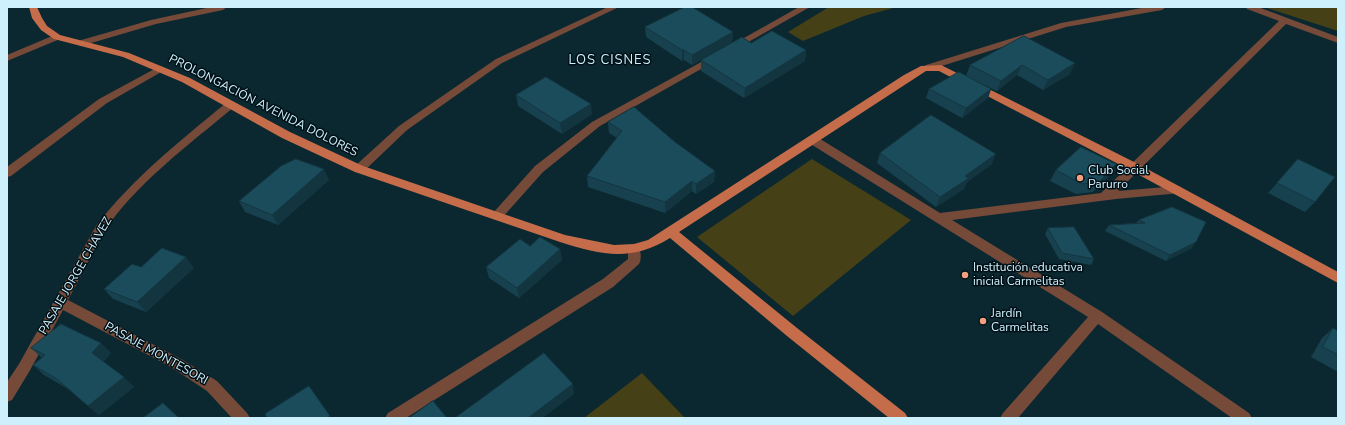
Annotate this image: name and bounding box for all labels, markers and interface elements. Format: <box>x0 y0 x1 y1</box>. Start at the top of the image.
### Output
street label: PROLONGACIÓN AVENIDA DOLORES <box>166 52 360 160</box>
district label: LOS CISNES <box>568 53 652 69</box>
place label: Club Social Parurro <box>1088 164 1149 192</box>
marker: Club Social Parurro <box>1075 173 1085 183</box>
street label: PASAJE JORGE CHAVEZ <box>36 215 116 337</box>
place label: Institución educativa inicial Carmelitas <box>973 261 1083 289</box>
marker: Institución educativa inicial Carmelitas <box>960 270 970 280</box>
place label: Jardín Carmelitas <box>991 307 1049 335</box>
marker: Jardín Carmelitas <box>978 316 988 326</box>
street label: PASAJE MONTESORI <box>102 320 210 388</box>

